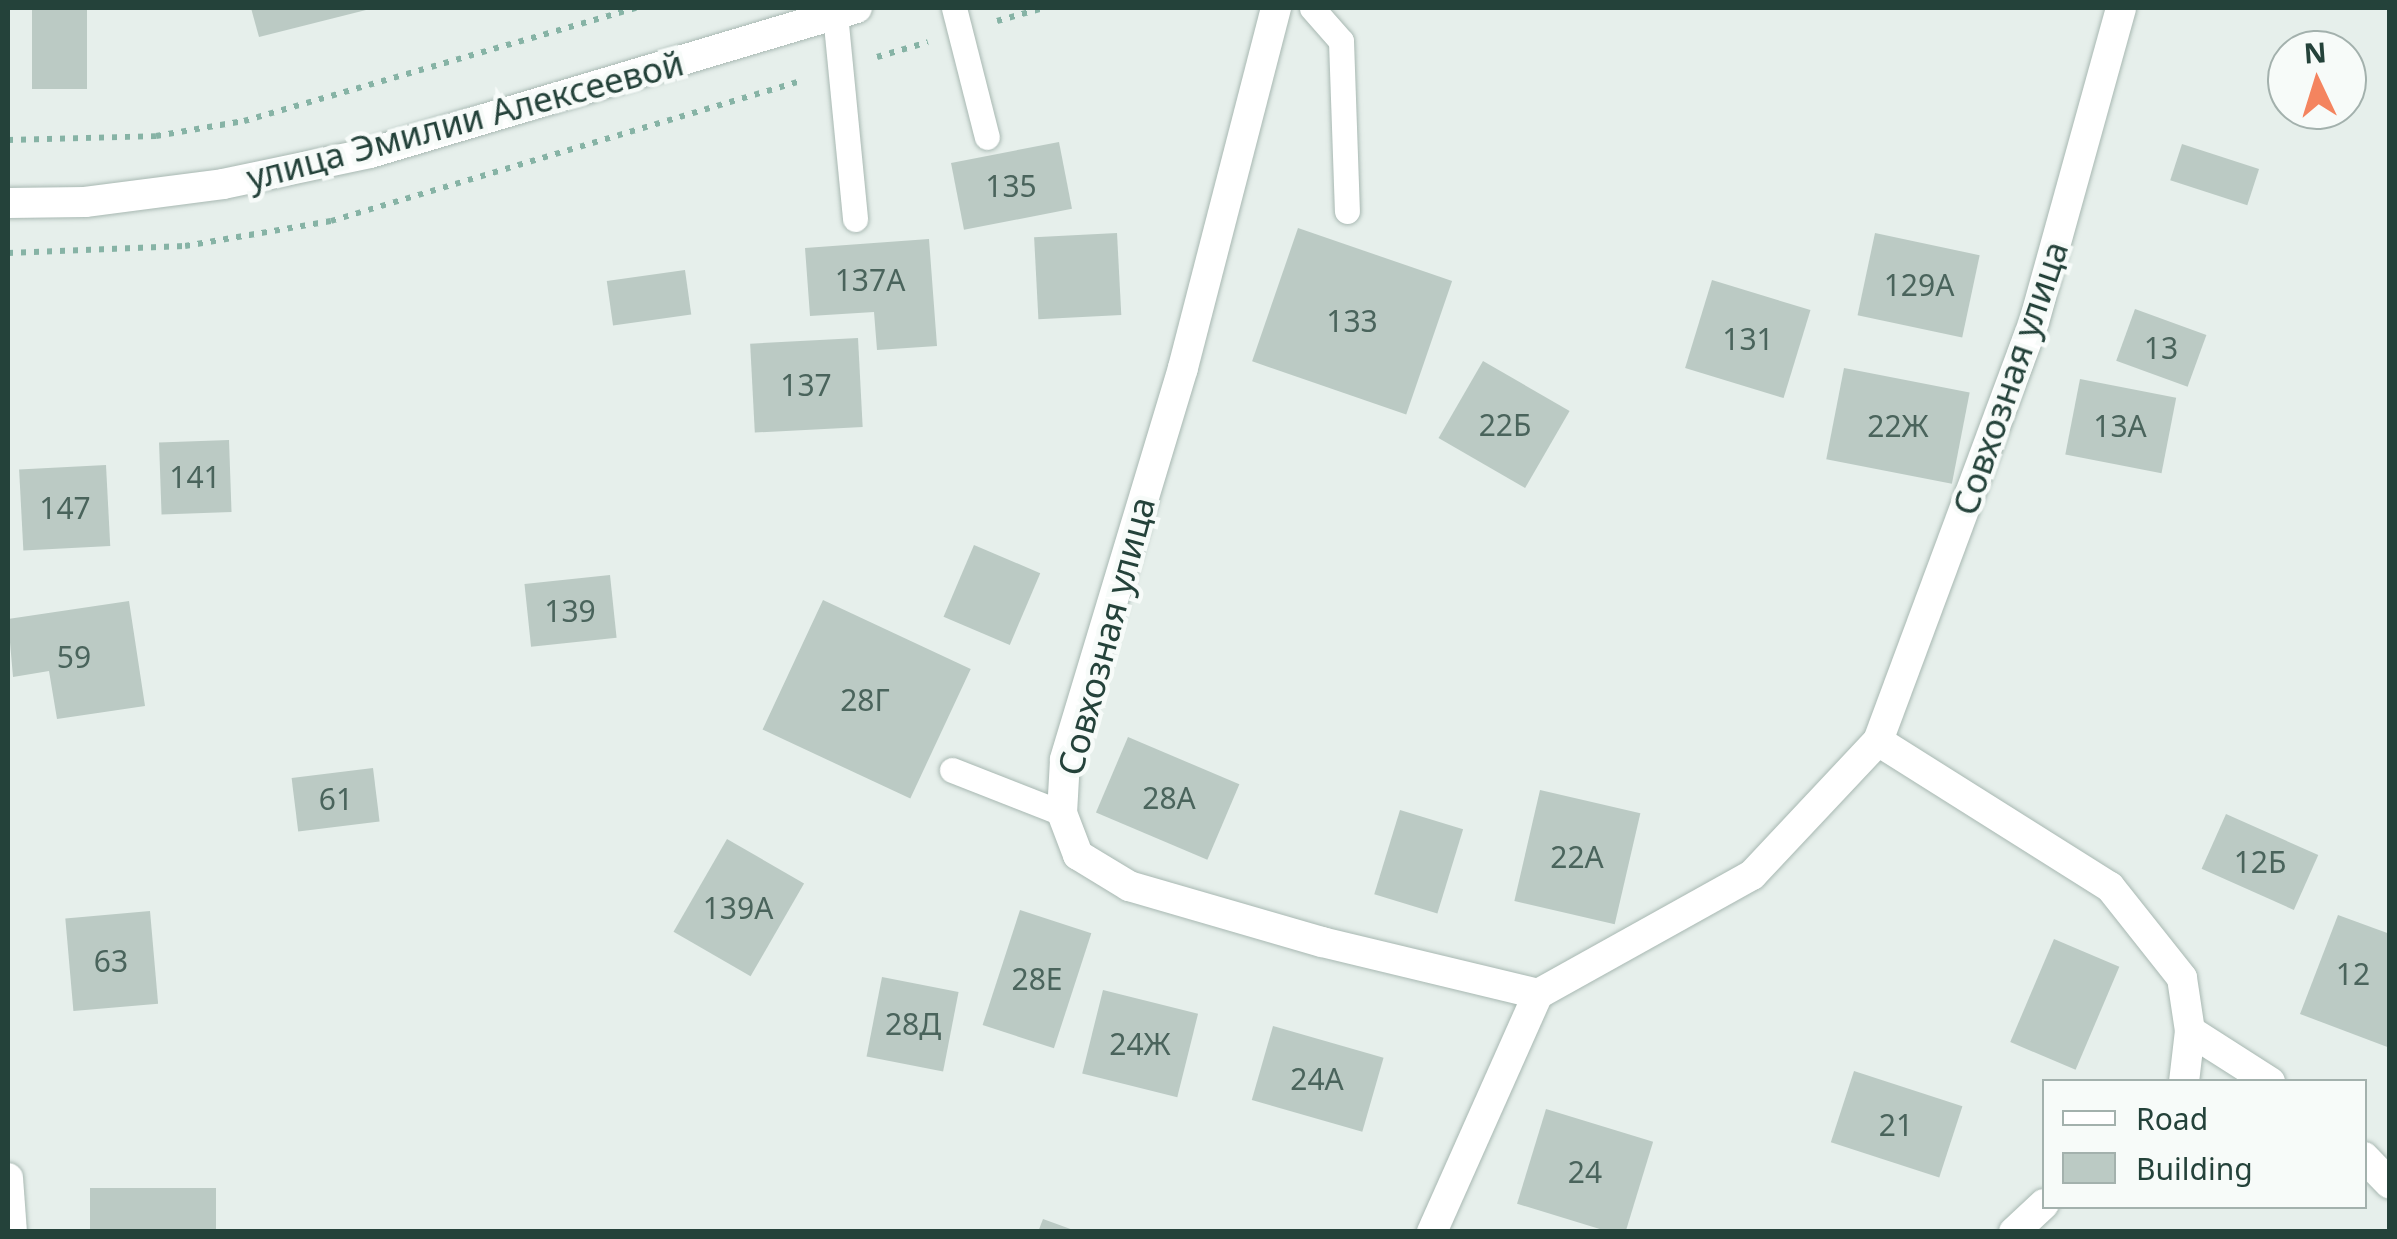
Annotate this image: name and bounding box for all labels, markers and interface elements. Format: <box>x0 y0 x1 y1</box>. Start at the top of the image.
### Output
north arrow <box>2267 30 2367 130</box>
text: N <box>2302 32 2328 72</box>
street label: улица Эмилии Алексеевой <box>242 41 688 199</box>
house number: 135 <box>985 168 1037 204</box>
street label: Совхозная улица <box>1943 236 2077 520</box>
house number: 137А <box>835 262 905 298</box>
house number: 129А <box>1884 267 1954 303</box>
house number: 133 <box>1326 303 1378 339</box>
house number: 131 <box>1722 321 1774 357</box>
house number: 13 <box>2144 330 2178 366</box>
house number: 137 <box>780 367 832 403</box>
house number: 22Б <box>1479 407 1531 443</box>
house number: 22Ж <box>1867 408 1929 444</box>
house number: 13А <box>2093 408 2147 444</box>
house number: 141 <box>169 459 221 495</box>
house number: 147 <box>39 490 91 526</box>
street label: Совхозная улица <box>1049 492 1163 780</box>
house number: 139 <box>544 593 596 629</box>
house number: 59 <box>57 639 91 675</box>
house number: 28Г <box>840 682 890 718</box>
house number: 28А <box>1142 780 1196 816</box>
house number: 61 <box>319 781 353 817</box>
house number: 22А <box>1550 839 1604 875</box>
house number: 12Б <box>2234 844 2286 880</box>
house number: 139А <box>703 890 773 926</box>
house number: 63 <box>94 943 128 979</box>
house number: 12 <box>2336 956 2370 992</box>
house number: 28Е <box>1012 961 1062 997</box>
house number: 28Д <box>885 1006 941 1042</box>
house number: 24Ж <box>1109 1026 1171 1062</box>
house number: 24А <box>1290 1061 1344 1097</box>
legend <box>2042 1079 2367 1209</box>
text: Road <box>2136 1098 2208 1139</box>
house number: 21 <box>1879 1107 1913 1143</box>
text: Building <box>2136 1148 2253 1189</box>
house number: 24 <box>1568 1154 1602 1190</box>

